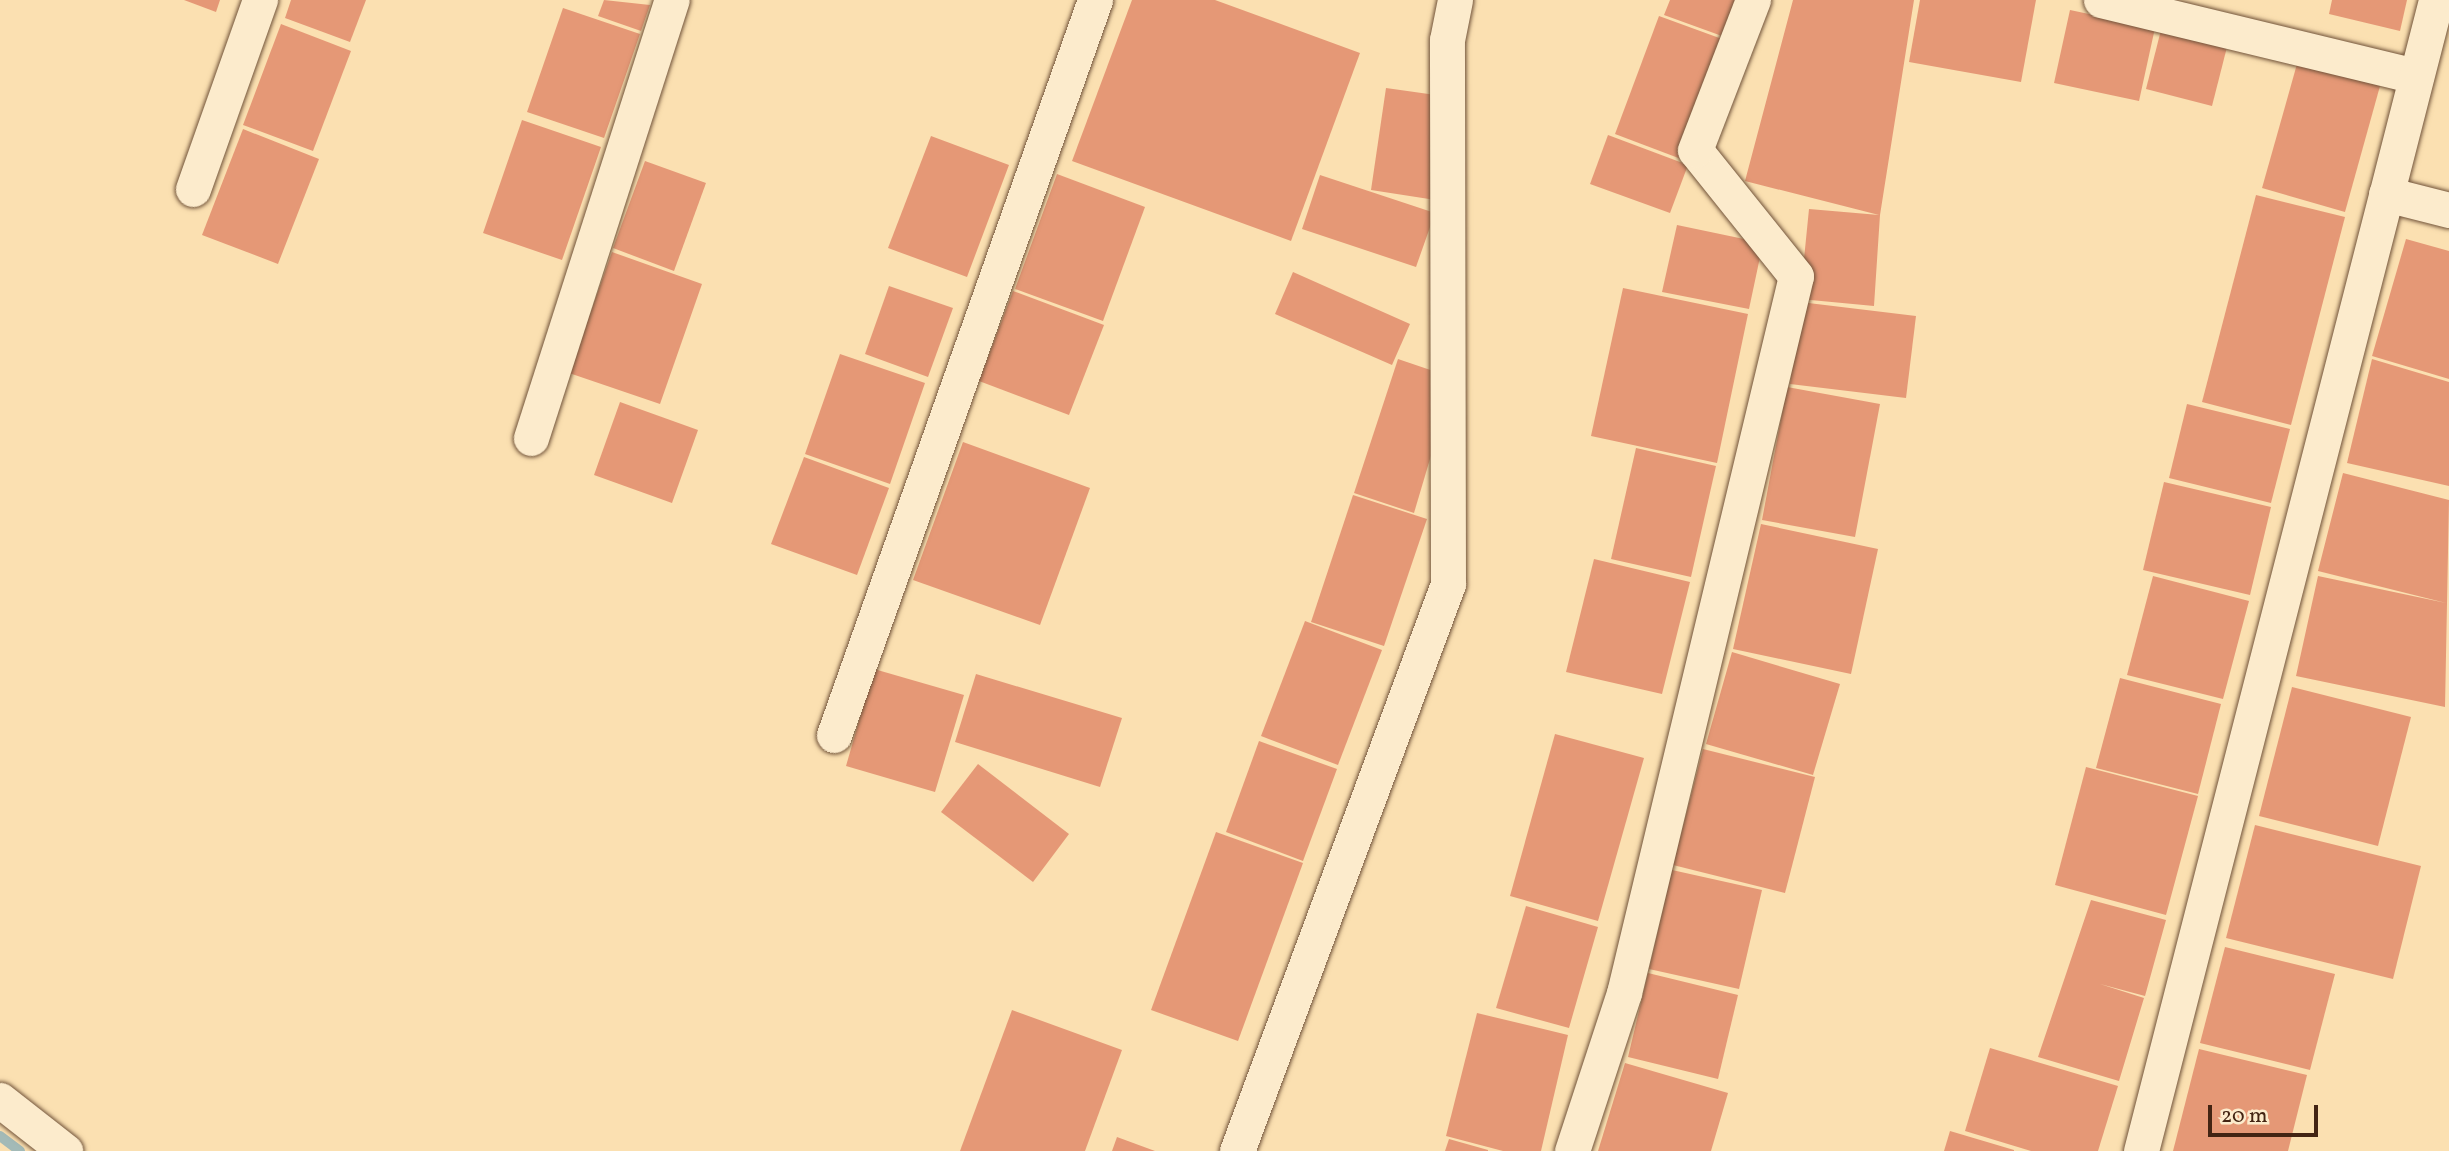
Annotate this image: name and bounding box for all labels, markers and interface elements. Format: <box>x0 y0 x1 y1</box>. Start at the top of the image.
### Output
scale bar <box>2211 1092 2321 1136</box>
text: 20 m <box>2221 1102 2267 1131</box>

